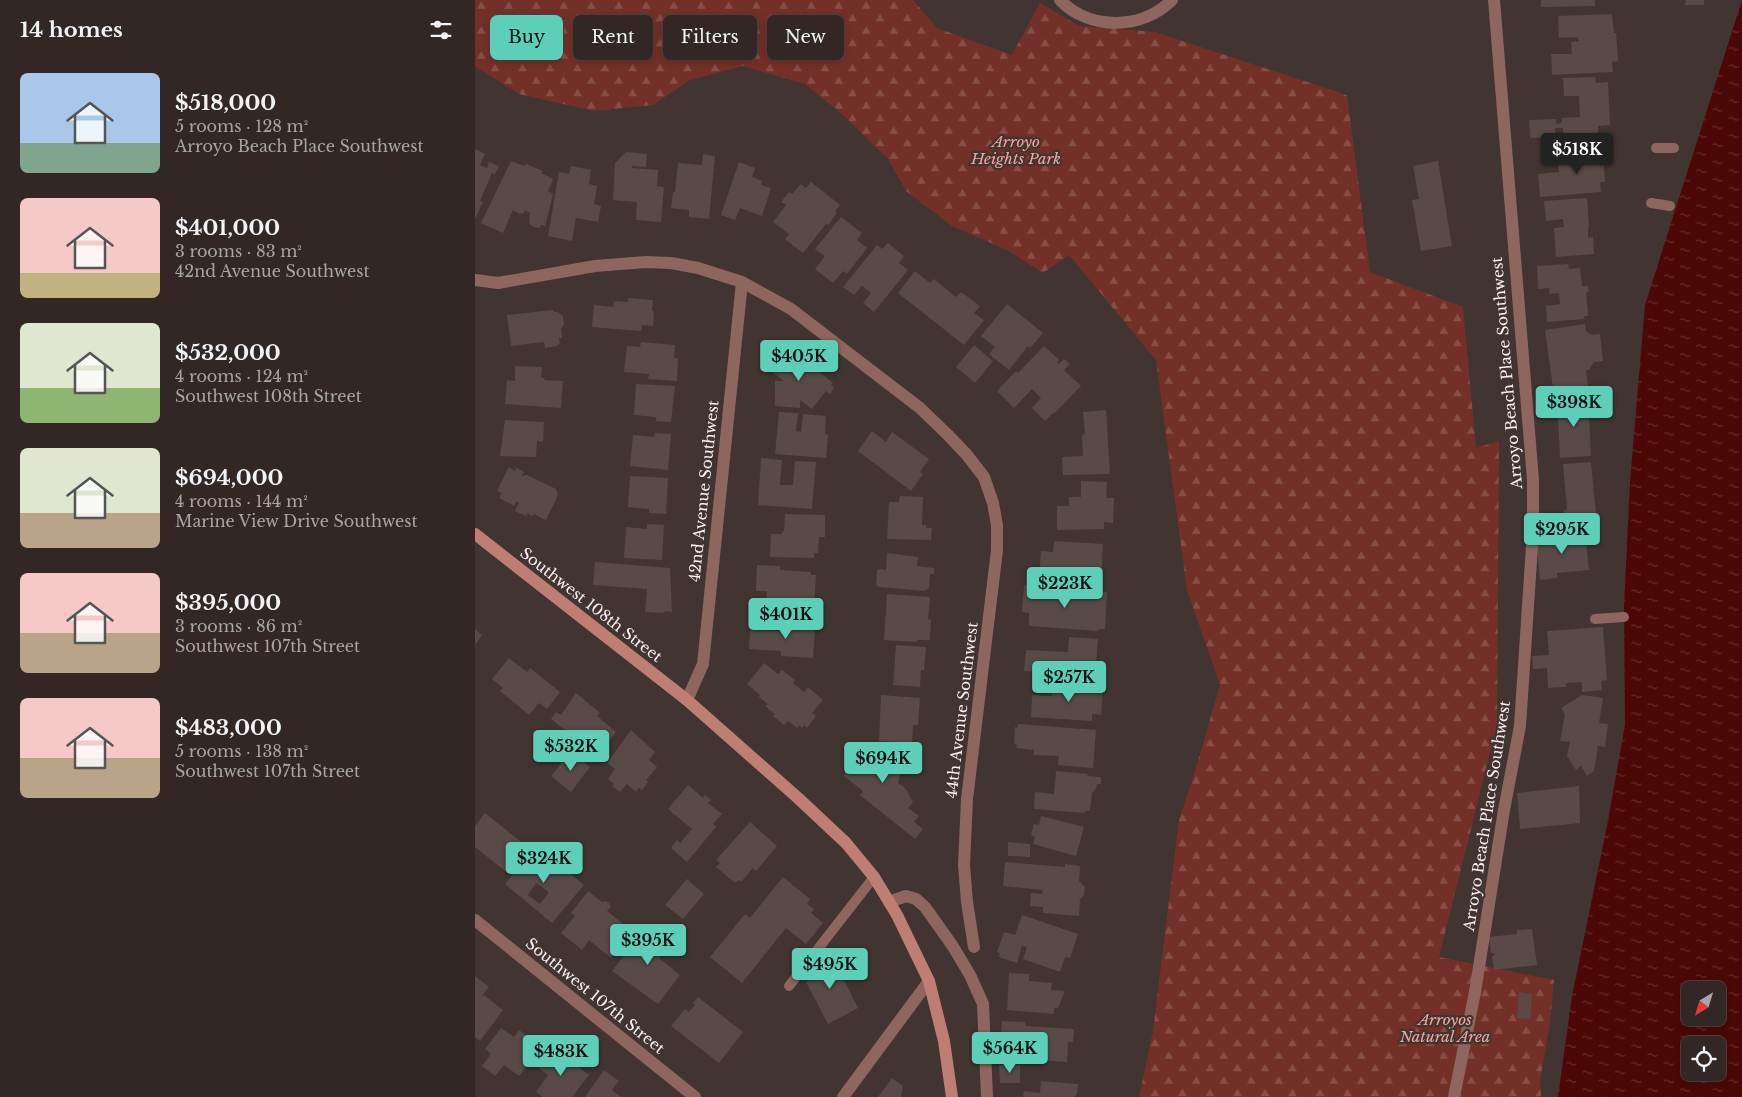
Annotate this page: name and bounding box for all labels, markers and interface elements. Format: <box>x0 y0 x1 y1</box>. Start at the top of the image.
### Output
chip: Buy <box>490 15 563 60</box>
chip: Rent <box>573 15 653 60</box>
chip: Filters <box>663 15 757 60</box>
chip: New <box>767 15 844 60</box>
icon: filters <box>427 16 455 44</box>
text: 14 homes <box>20 17 123 43</box>
text: $518,000 <box>175 90 276 116</box>
icon: home <box>60 93 120 153</box>
text: 5 rooms · 128 m² <box>175 116 308 136</box>
park label: Arroyo Heights Park <box>970 132 1061 168</box>
pin: $518K <box>1542 132 1612 175</box>
text: Arroyo Beach Place Southwest <box>175 136 423 156</box>
text: $518K <box>1552 139 1602 159</box>
text: $401,000 <box>175 215 280 241</box>
icon: home <box>60 218 120 278</box>
text: 3 rooms · 83 m² <box>175 241 302 261</box>
street label: Arroyo Beach Place Southwest <box>1487 256 1526 491</box>
text: 42nd Avenue Southwest <box>175 261 370 281</box>
text: $532,000 <box>175 340 281 366</box>
pin: $405K <box>764 340 834 382</box>
icon: home <box>60 343 120 403</box>
text: $405K <box>771 346 827 366</box>
text: 4 rooms · 124 m² <box>175 366 308 386</box>
text: Southwest 108th Street <box>175 386 362 406</box>
pin: $398K <box>1539 386 1609 428</box>
text: $398K <box>1547 392 1601 412</box>
street label: 42nd Avenue Southwest <box>685 399 723 583</box>
text: $694,000 <box>175 465 283 491</box>
icon: home <box>60 468 120 528</box>
text: 4 rooms · 144 m² <box>175 491 308 511</box>
text: Marine View Drive Southwest <box>175 511 418 531</box>
pin: $295K <box>1527 512 1597 555</box>
text: $295K <box>1535 519 1589 539</box>
street label: Southwest 108th Street <box>516 543 666 666</box>
pin: $223K <box>1030 566 1100 609</box>
text: $223K <box>1038 573 1092 593</box>
text: $395,000 <box>175 590 281 616</box>
icon: home <box>60 593 120 653</box>
pin: $401K <box>751 598 821 640</box>
text: $401K <box>759 604 813 624</box>
text: 3 rooms · 86 m² <box>175 616 302 636</box>
street label: 44th Avenue Southwest <box>941 620 982 799</box>
text: Southwest 107th Street <box>175 636 360 656</box>
pin: $257K <box>1034 660 1104 703</box>
text: $257K <box>1043 667 1095 687</box>
street label: Arroyo Beach Place Southwest <box>1459 699 1514 933</box>
text: $483,000 <box>175 715 282 741</box>
icon: home <box>60 718 120 778</box>
pin: $532K <box>536 730 606 772</box>
text: $532K <box>544 736 598 756</box>
text: 5 rooms · 138 m² <box>175 741 308 761</box>
pin: $694K <box>848 742 918 784</box>
text: $694K <box>855 748 911 768</box>
text: Southwest 107th Street <box>175 761 360 781</box>
pin: $324K <box>509 842 579 884</box>
text: $324K <box>517 848 571 868</box>
pin: $395K <box>613 924 683 966</box>
text: $395K <box>621 930 675 950</box>
street label: Southwest 107th Street <box>522 934 669 1058</box>
pin: $495K <box>795 948 865 990</box>
text: $495K <box>803 954 857 974</box>
north arrow <box>1681 981 1726 1026</box>
map controls <box>1681 981 1726 1081</box>
park label: Arroyos Natural Area <box>1399 1010 1490 1046</box>
pin: $564K <box>975 1032 1045 1074</box>
pin: $483K <box>526 1034 596 1077</box>
button: locate <box>1681 1036 1726 1081</box>
text: $564K <box>983 1038 1037 1058</box>
text: $483K <box>534 1041 588 1061</box>

